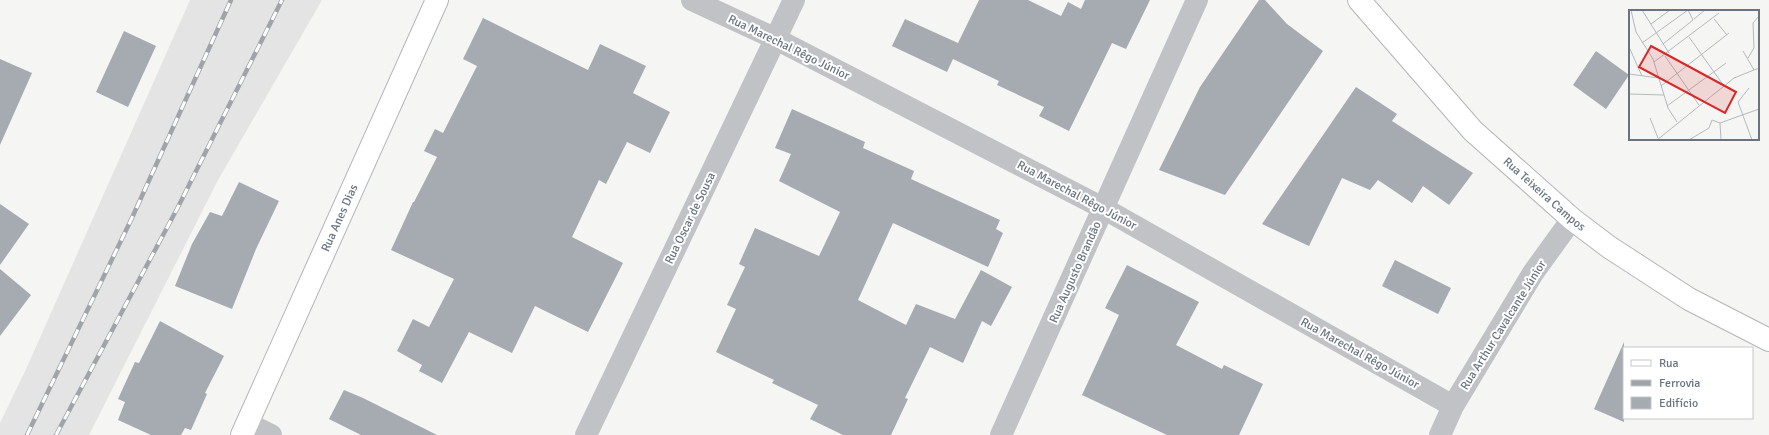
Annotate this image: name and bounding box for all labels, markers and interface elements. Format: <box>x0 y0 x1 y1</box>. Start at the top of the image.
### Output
inset map <box>1629 10 1759 140</box>
street label: Rua Marechal Rêgo Júnior <box>726 11 853 84</box>
street label: Rua Teixeira Campos <box>1500 154 1588 235</box>
street label: Rua Marechal Rêgo Júnior <box>1014 158 1140 234</box>
street label: Rua Oscar de Sousa <box>662 170 719 266</box>
street label: Rua Anes Dias <box>318 182 361 254</box>
street label: Rua Augusto Brandão <box>1046 219 1105 325</box>
street label: Rua Arthur Cavalcante Júnior <box>1457 257 1550 393</box>
street label: Rua Marechal Rêgo Júnior <box>1298 315 1422 393</box>
legend <box>1623 347 1753 419</box>
text: Rua <box>1659 356 1679 371</box>
text: Ferrovia <box>1659 376 1700 391</box>
text: Edifício <box>1659 396 1698 411</box>

